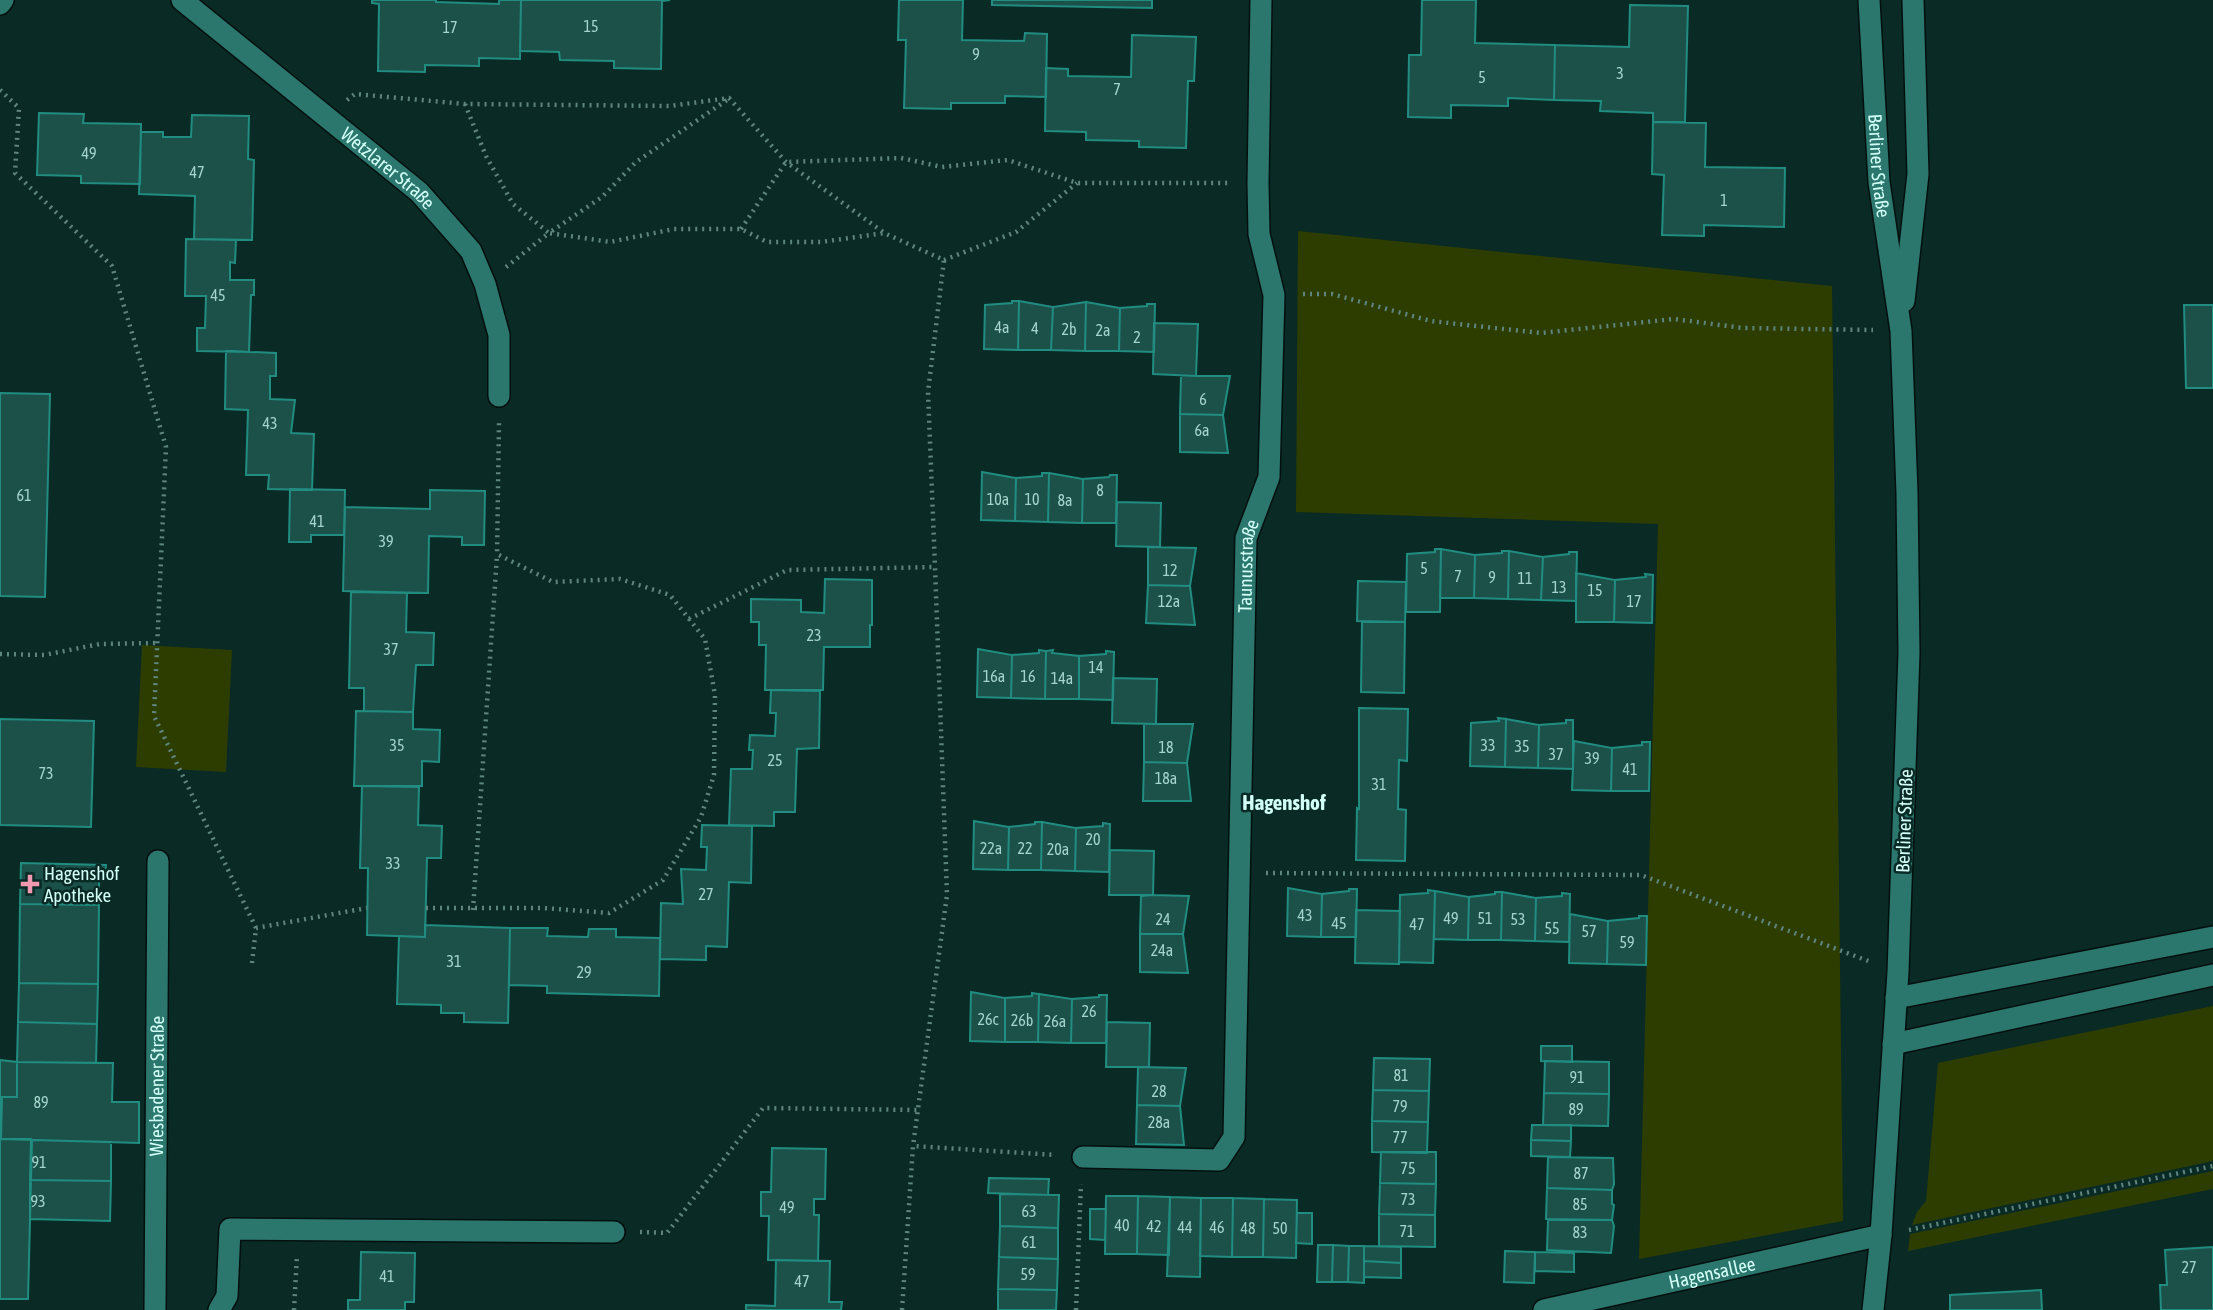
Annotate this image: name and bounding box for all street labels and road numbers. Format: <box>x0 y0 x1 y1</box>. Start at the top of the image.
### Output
street label: Berliner Straße <box>1864 113 1895 219</box>
street label: Wetzlarer Straße <box>337 122 440 213</box>
street label: Taunusstraße <box>1234 516 1263 613</box>
street label: Berliner Straße <box>1891 769 1917 873</box>
street label: Wiesbadener Straße <box>145 1016 168 1156</box>
street label: Hagensallee <box>1666 1252 1757 1293</box>

